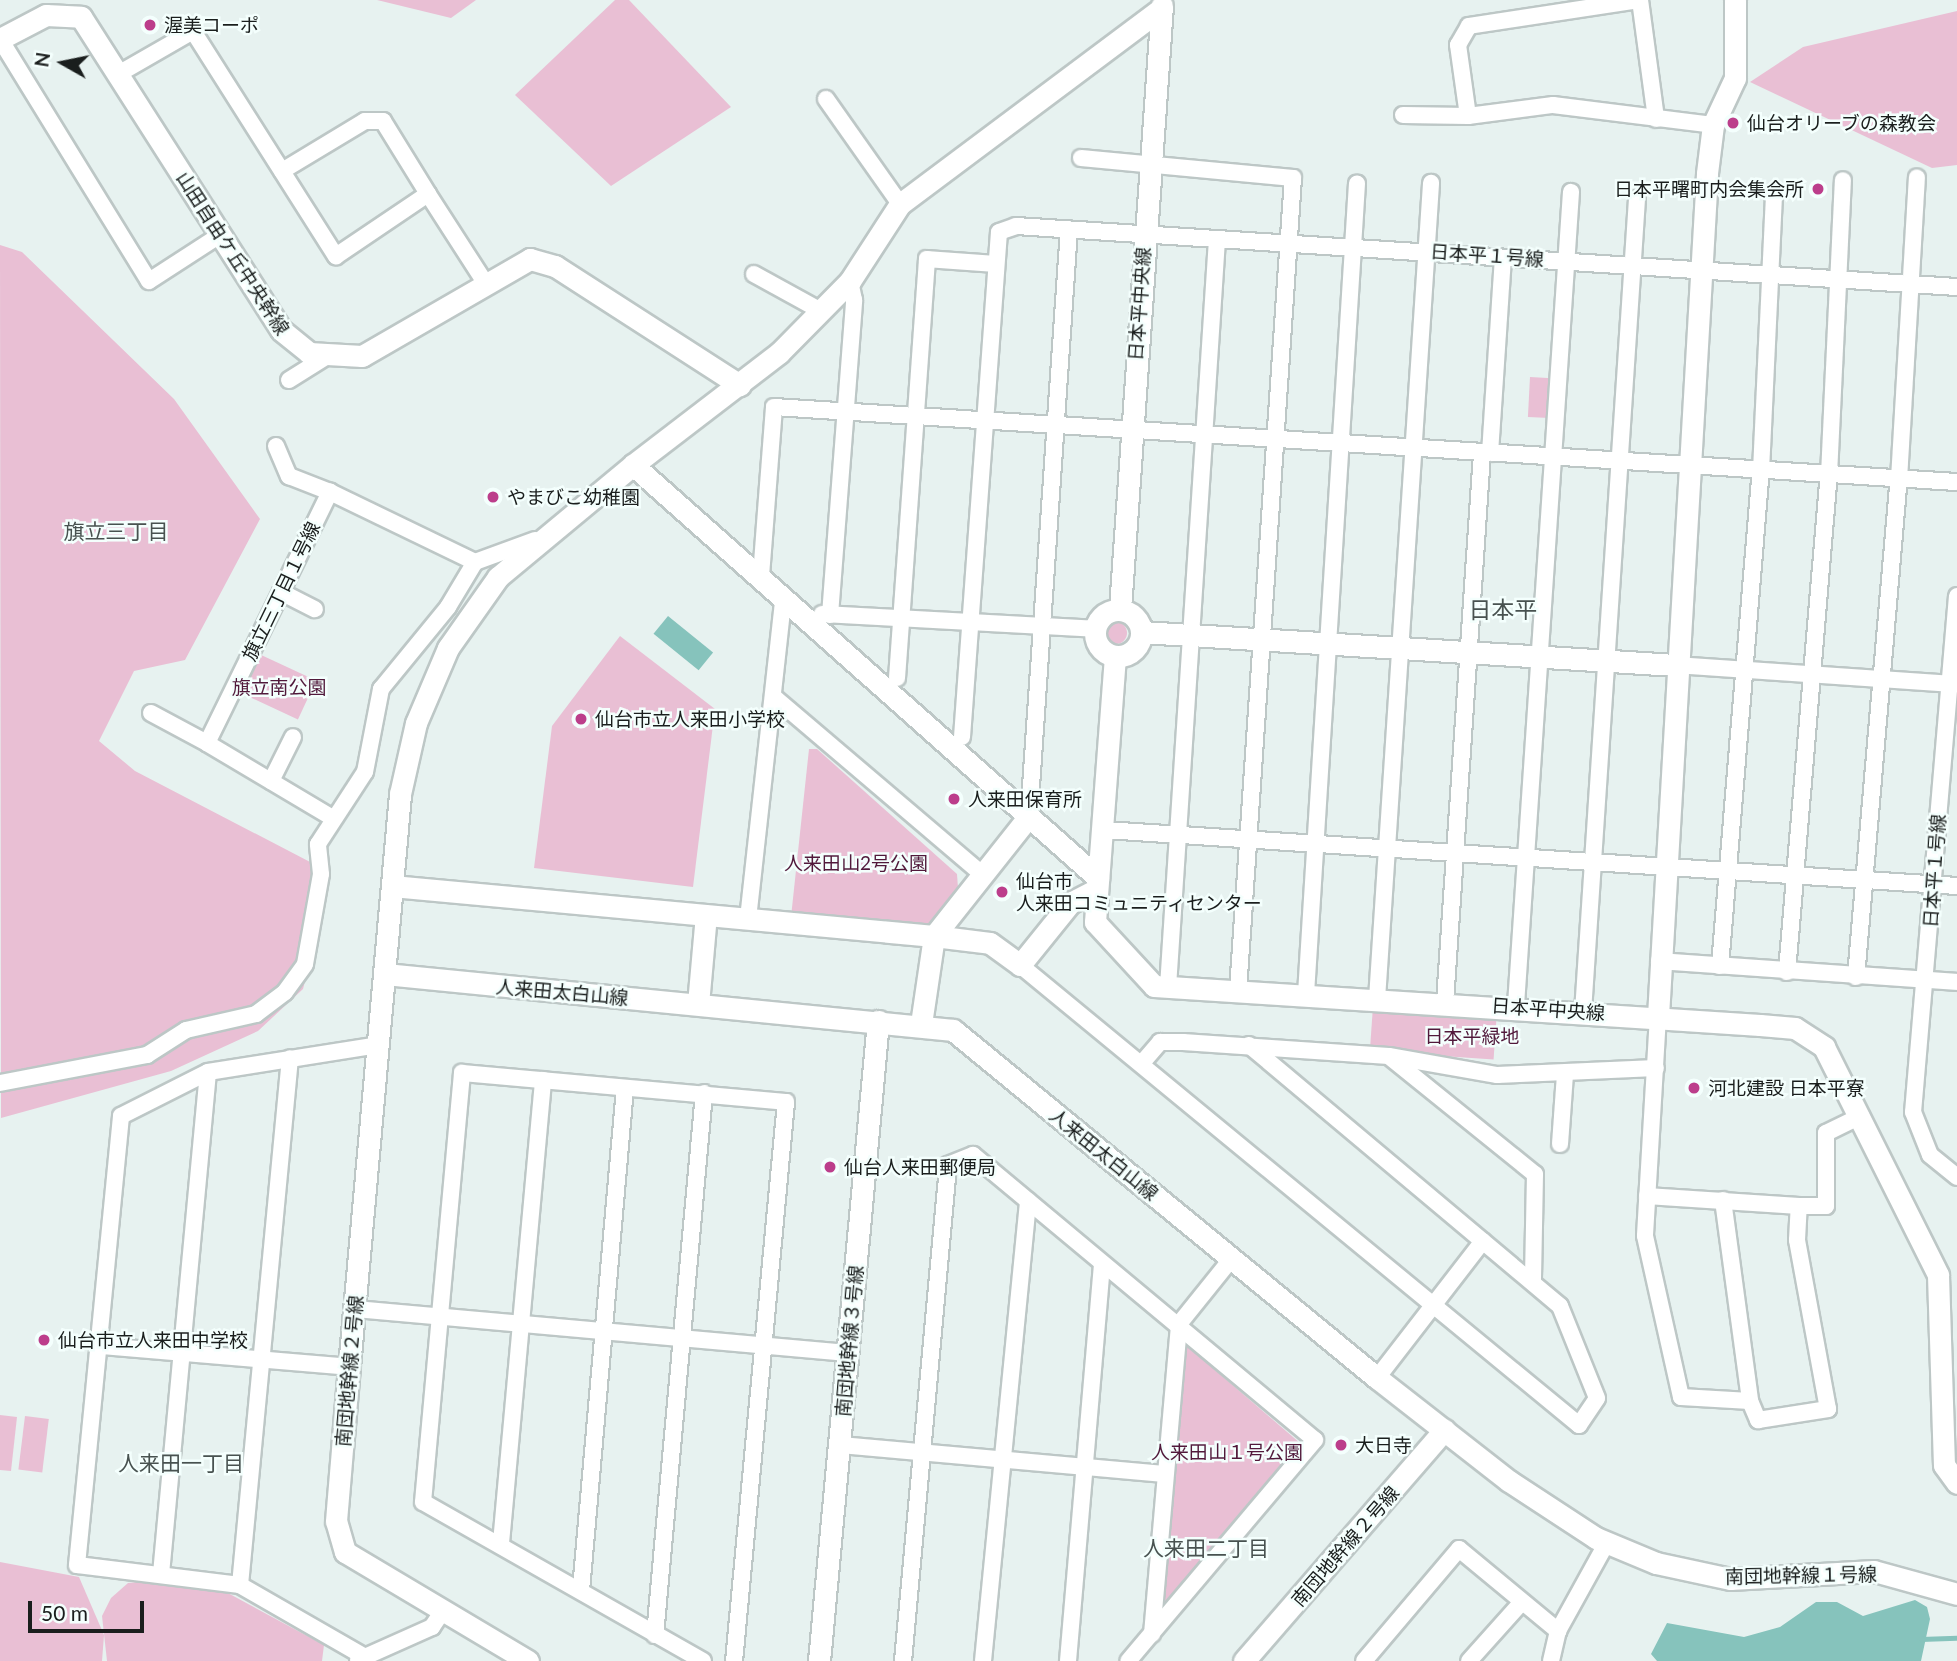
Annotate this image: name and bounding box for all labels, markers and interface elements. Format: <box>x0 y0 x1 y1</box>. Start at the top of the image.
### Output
place label: 渥美コーポ <box>164 14 259 36</box>
marker: 渥美コーポ <box>142 17 158 33</box>
north arrow <box>28 28 98 98</box>
text: N <box>29 51 54 69</box>
place label: 仙台オリーブの森教会 <box>1747 112 1937 134</box>
marker: 仙台オリーブの森教会 <box>1725 115 1741 131</box>
street label: 山田自由ケ丘中央幹線 <box>172 167 294 339</box>
place label: 日本平曙町内会集会所 <box>1614 178 1804 200</box>
marker: 日本平曙町内会集会所 <box>1810 181 1826 197</box>
street label: 日本平１号線 <box>1429 240 1545 270</box>
street label: 日本平中央線 <box>1124 246 1154 362</box>
place label: やまびこ幼稚園 <box>507 486 640 508</box>
marker: やまびこ幼稚園 <box>485 489 501 505</box>
district label: 旗立三丁目 <box>64 518 168 544</box>
street label: 旗立三丁目１号線 <box>237 518 325 664</box>
district label: 日本平 <box>1469 595 1537 623</box>
park label: 旗立南公園 <box>232 676 326 698</box>
place label: 仙台市立人来田小学校 <box>595 708 785 730</box>
marker: 仙台市立人来田小学校 <box>573 711 589 727</box>
place label: 人来田保育所 <box>968 788 1082 810</box>
marker: 人来田保育所 <box>946 791 962 807</box>
street label: 日本平１号線 <box>1919 813 1949 929</box>
park label: 人来田山2号公園 <box>784 852 928 874</box>
place label: 仙台市 人来田コミュニティセンター <box>1016 870 1263 914</box>
marker: 仙台市 人来田コミュニティセンター <box>994 884 1010 900</box>
street label: 人来田太白山線 <box>495 975 629 1009</box>
street label: 日本平中央線 <box>1490 994 1606 1024</box>
park label: 日本平緑地 <box>1425 1025 1519 1047</box>
place label: 河北建設 日本平寮 <box>1708 1077 1865 1099</box>
marker: 河北建設 日本平寮 <box>1686 1080 1702 1096</box>
street label: 人来田太白山線 <box>1045 1103 1163 1205</box>
place label: 仙台人来田郵便局 <box>844 1156 996 1178</box>
marker: 仙台人来田郵便局 <box>822 1159 838 1175</box>
street label: 南団地幹線３号線 <box>831 1264 867 1418</box>
street label: 南団地幹線２号線 <box>331 1294 367 1448</box>
place label: 仙台市立人来田中学校 <box>58 1329 248 1351</box>
marker: 仙台市立人来田中学校 <box>36 1332 52 1348</box>
place label: 大日寺 <box>1355 1434 1412 1456</box>
marker: 大日寺 <box>1333 1437 1349 1453</box>
park label: 人来田山１号公園 <box>1151 1441 1303 1463</box>
district label: 人来田一丁目 <box>118 1450 244 1476</box>
street label: 南団地幹線２号線 <box>1287 1481 1403 1611</box>
district label: 人来田二丁目 <box>1143 1535 1269 1561</box>
street label: 南団地幹線１号線 <box>1725 1562 1877 1588</box>
scale bar <box>32 1588 147 1632</box>
text: 50 m <box>41 1600 88 1625</box>

